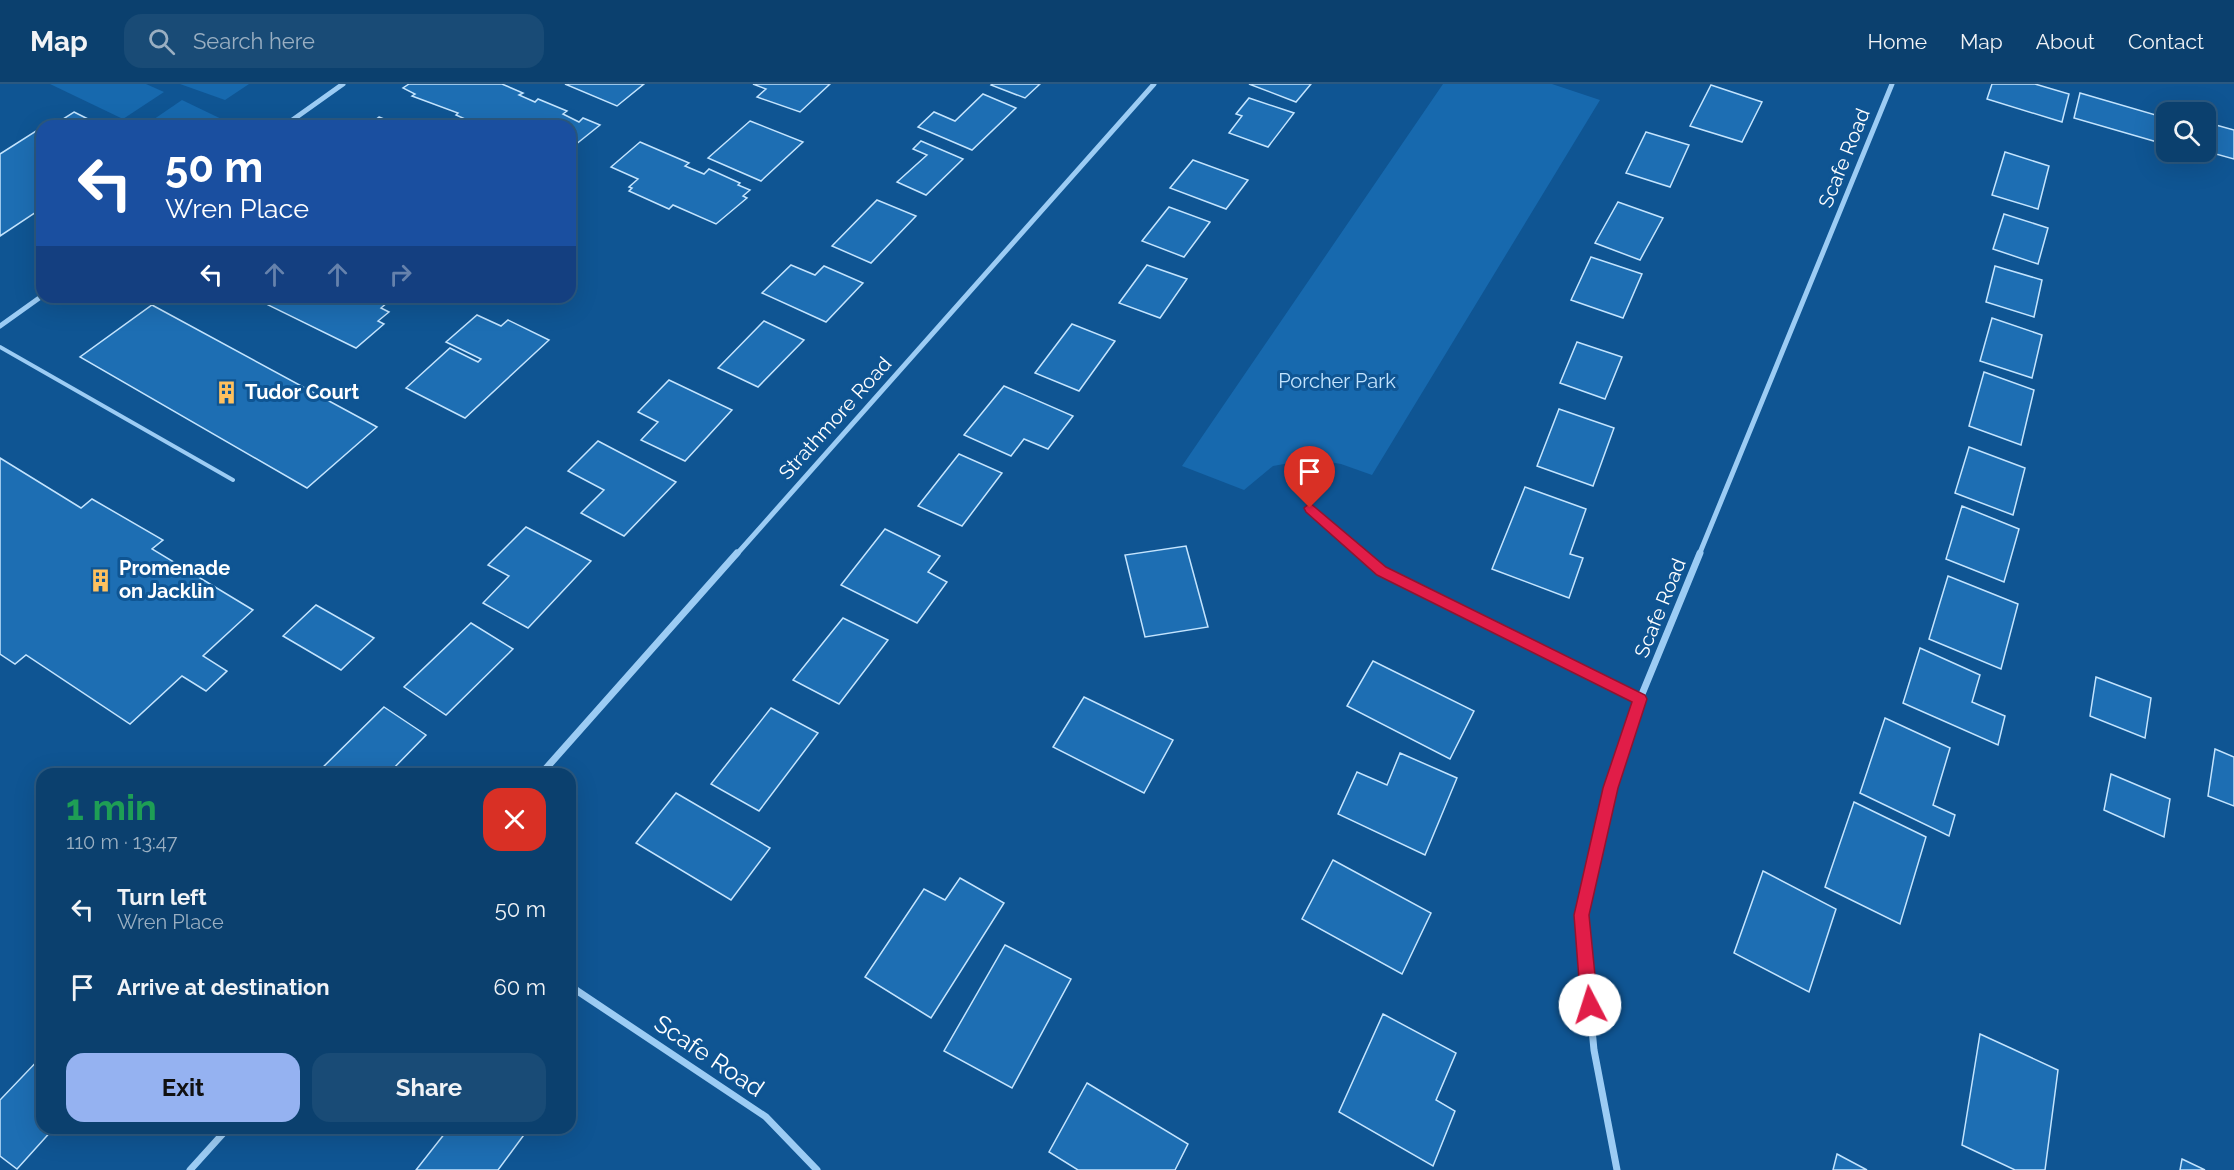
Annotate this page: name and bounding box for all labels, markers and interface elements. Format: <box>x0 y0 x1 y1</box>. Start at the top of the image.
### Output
search box <box>124 14 544 68</box>
text: Map <box>30 25 88 58</box>
icon: search <box>145 25 178 58</box>
text: Search here <box>193 28 315 54</box>
text: Home <box>1868 29 1927 54</box>
text: Map <box>1960 29 2003 54</box>
text: About <box>2036 29 2095 54</box>
text: Contact <box>2128 29 2204 54</box>
map controls <box>2156 102 2216 162</box>
button: search <box>2156 102 2216 162</box>
street label: Scafe Road <box>1813 105 1875 211</box>
text: 50 m <box>165 143 263 192</box>
icon: left <box>66 144 144 222</box>
text: Wren Place <box>165 193 309 224</box>
icon: left <box>195 258 228 291</box>
icon: ahead <box>258 258 291 291</box>
icon: ahead <box>321 258 354 291</box>
icon: right <box>384 258 417 291</box>
street label: Strathmore Road <box>774 352 896 484</box>
park label: Porcher Park <box>1278 369 1396 393</box>
building icon: Tudor Court <box>214 379 240 405</box>
place label: Tudor Court <box>245 380 360 404</box>
pin <box>1284 446 1335 508</box>
icon: arrive <box>1293 455 1326 488</box>
street label: Scafe Road <box>1629 555 1691 661</box>
place label: Promenade on Jacklin <box>119 556 230 603</box>
building icon: Promenade on Jacklin <box>88 567 114 593</box>
text: 1 min <box>66 786 157 828</box>
button: close <box>483 788 546 851</box>
text: 110 m · 13:47 <box>66 830 177 854</box>
text: Turn left <box>117 884 207 910</box>
icon: left <box>66 893 99 926</box>
text: 50 m <box>495 896 546 922</box>
text: Wren Place <box>117 910 224 934</box>
icon: arrive <box>66 971 99 1004</box>
position arrow <box>1558 973 1622 1037</box>
text: Arrive at destination <box>117 974 330 1000</box>
text: 60 m <box>493 974 546 1000</box>
street label: Scafe Road <box>649 1008 770 1103</box>
button: Exit <box>66 1053 300 1122</box>
button: Share <box>312 1053 546 1122</box>

